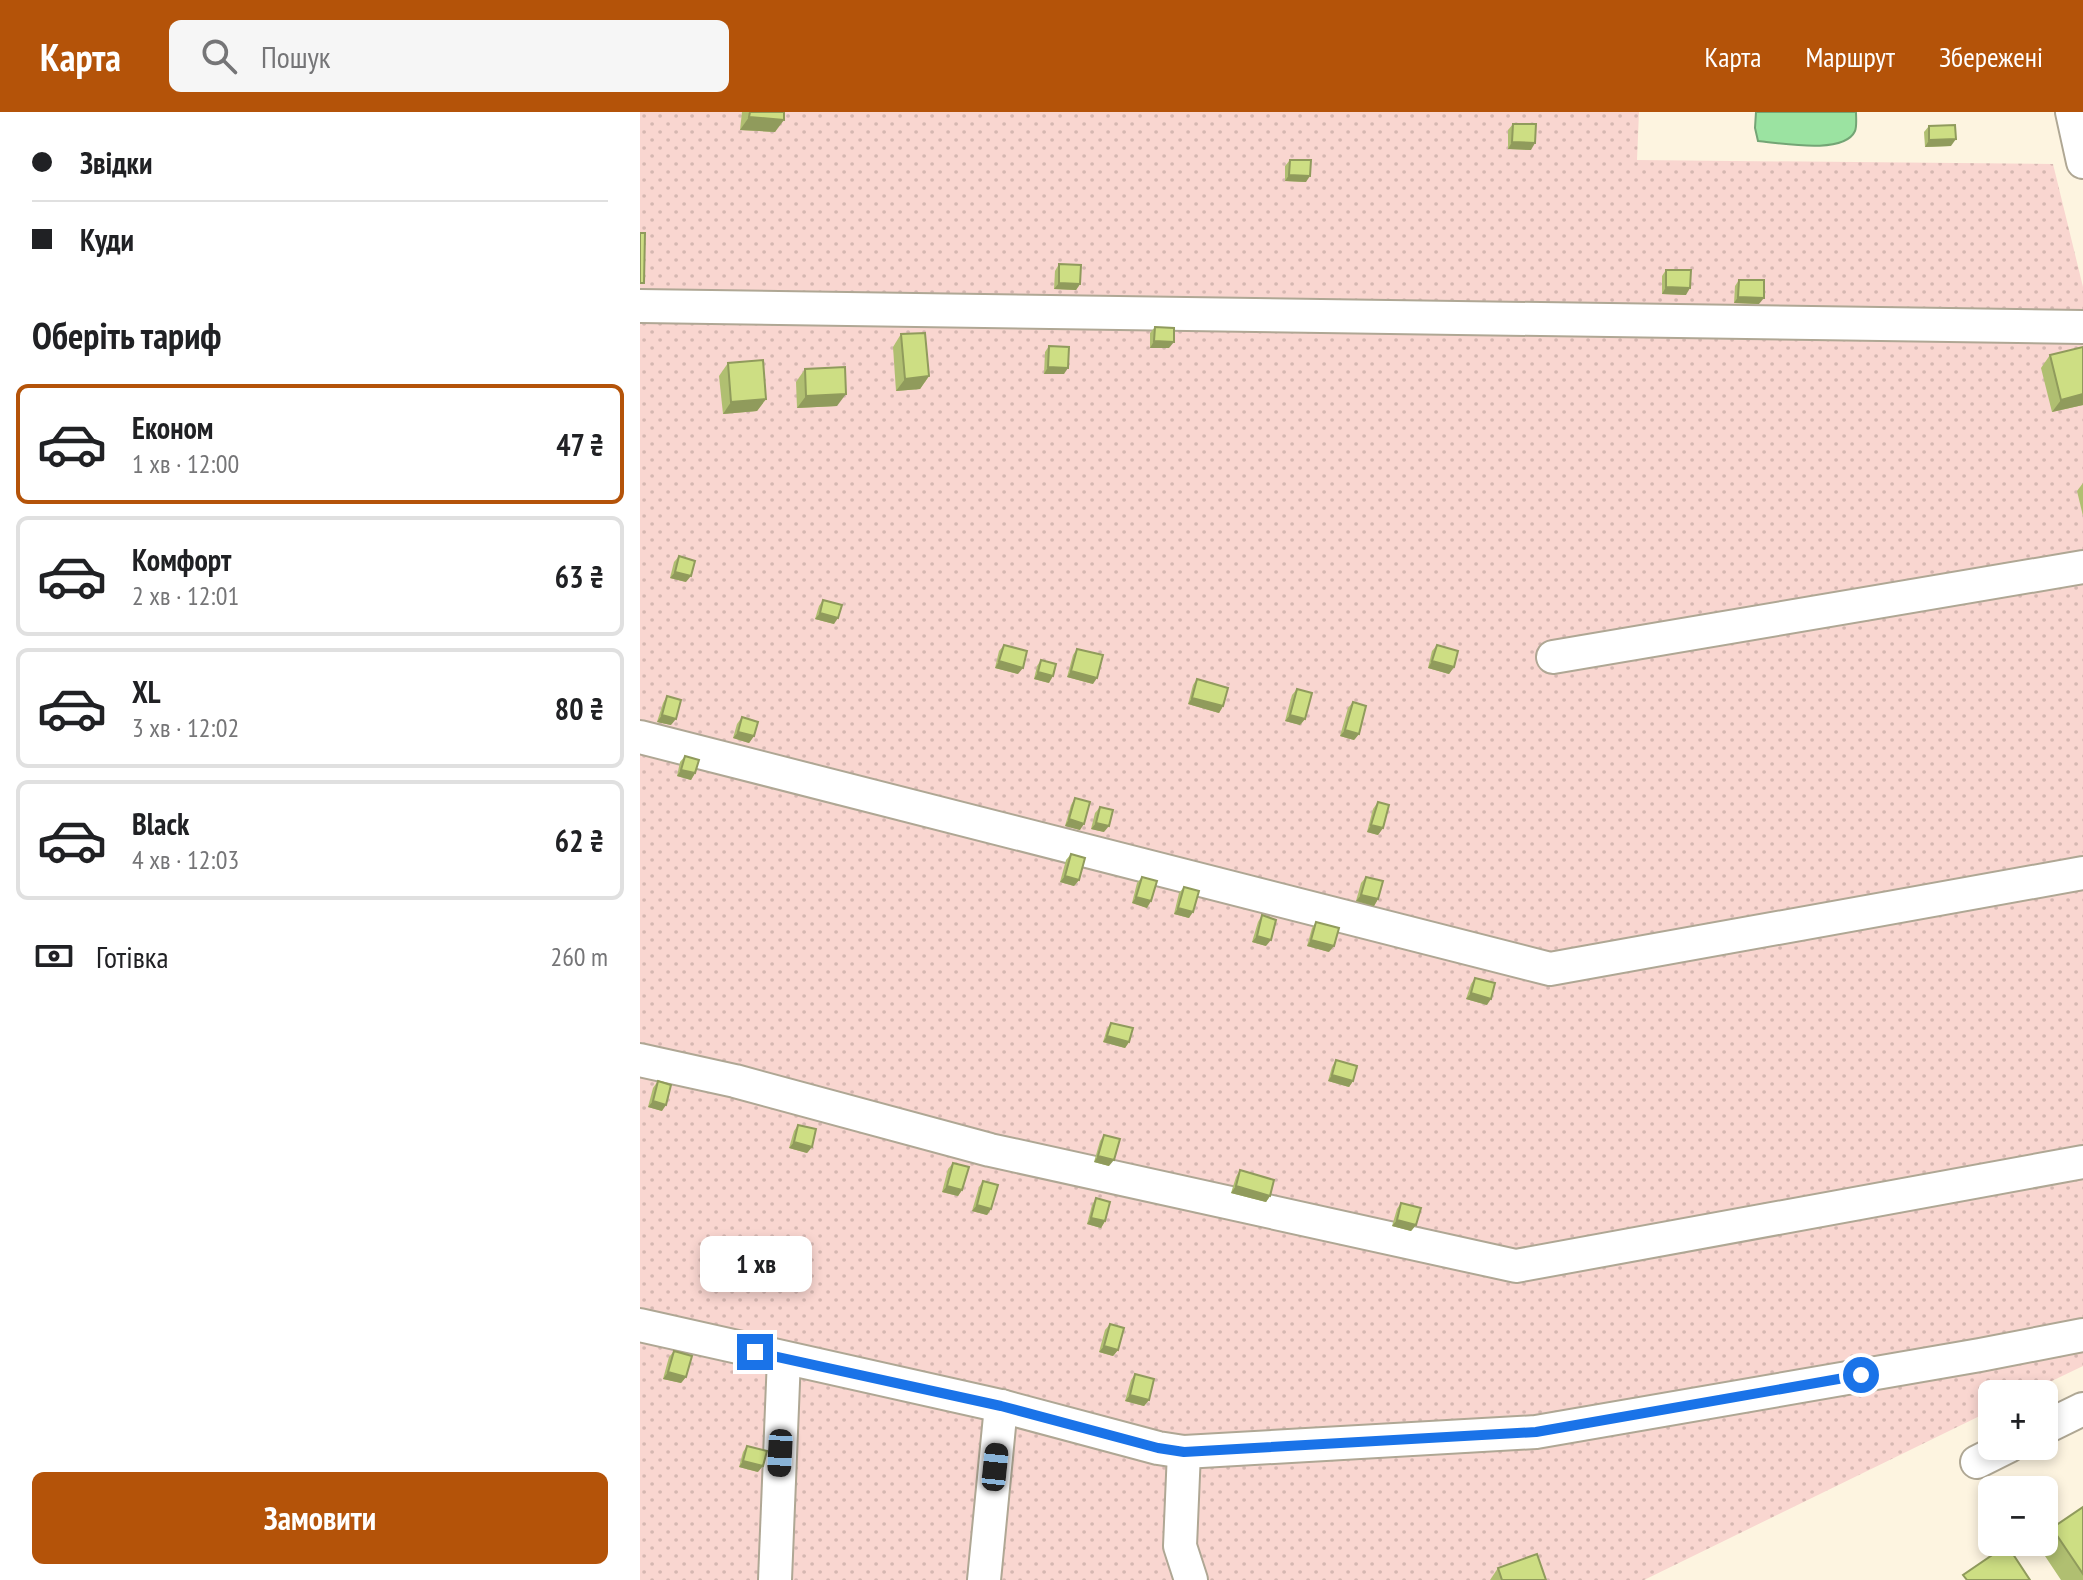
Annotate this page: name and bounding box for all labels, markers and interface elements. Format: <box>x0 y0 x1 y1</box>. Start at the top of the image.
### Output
search box <box>169 20 729 92</box>
text: Карта <box>40 32 121 81</box>
icon: search <box>197 34 241 78</box>
text: Пошук <box>261 37 330 76</box>
text: Карта <box>1705 38 1762 75</box>
text: Маршрут <box>1806 38 1895 75</box>
text: Збережені <box>1939 38 2043 75</box>
text: Звідки <box>80 143 152 182</box>
text: Куди <box>80 220 134 259</box>
text: Оберіть тариф <box>32 312 221 359</box>
icon: car <box>36 408 108 480</box>
text: Економ <box>132 408 214 447</box>
text: 47 ₴ <box>556 425 604 464</box>
text: 1 хв · 12:00 <box>132 447 239 480</box>
icon: car <box>36 540 108 612</box>
text: Комфорт <box>132 540 231 579</box>
text: 63 ₴ <box>555 557 604 596</box>
text: 2 хв · 12:01 <box>132 579 239 612</box>
icon: car <box>36 672 108 744</box>
text: XL <box>132 672 161 711</box>
text: 80 ₴ <box>555 689 604 728</box>
text: 3 хв · 12:02 <box>132 711 239 744</box>
icon: car <box>36 804 108 876</box>
text: Black <box>132 804 189 843</box>
text: 62 ₴ <box>555 821 604 860</box>
text: 4 хв · 12:03 <box>132 843 239 876</box>
icon: cash <box>32 934 76 978</box>
text: Готівка <box>96 937 168 976</box>
text: 260 m <box>550 940 608 973</box>
callout: 1 хв <box>699 1236 811 1292</box>
text: 1 хв <box>736 1247 776 1280</box>
route end <box>737 1334 773 1370</box>
route start <box>1843 1357 1879 1393</box>
map controls <box>1978 1380 2058 1556</box>
button: + <box>1978 1380 2058 1460</box>
car <box>767 1428 793 1478</box>
car <box>981 1442 1009 1492</box>
button: Замовити <box>32 1472 608 1564</box>
button: − <box>1978 1476 2058 1556</box>

